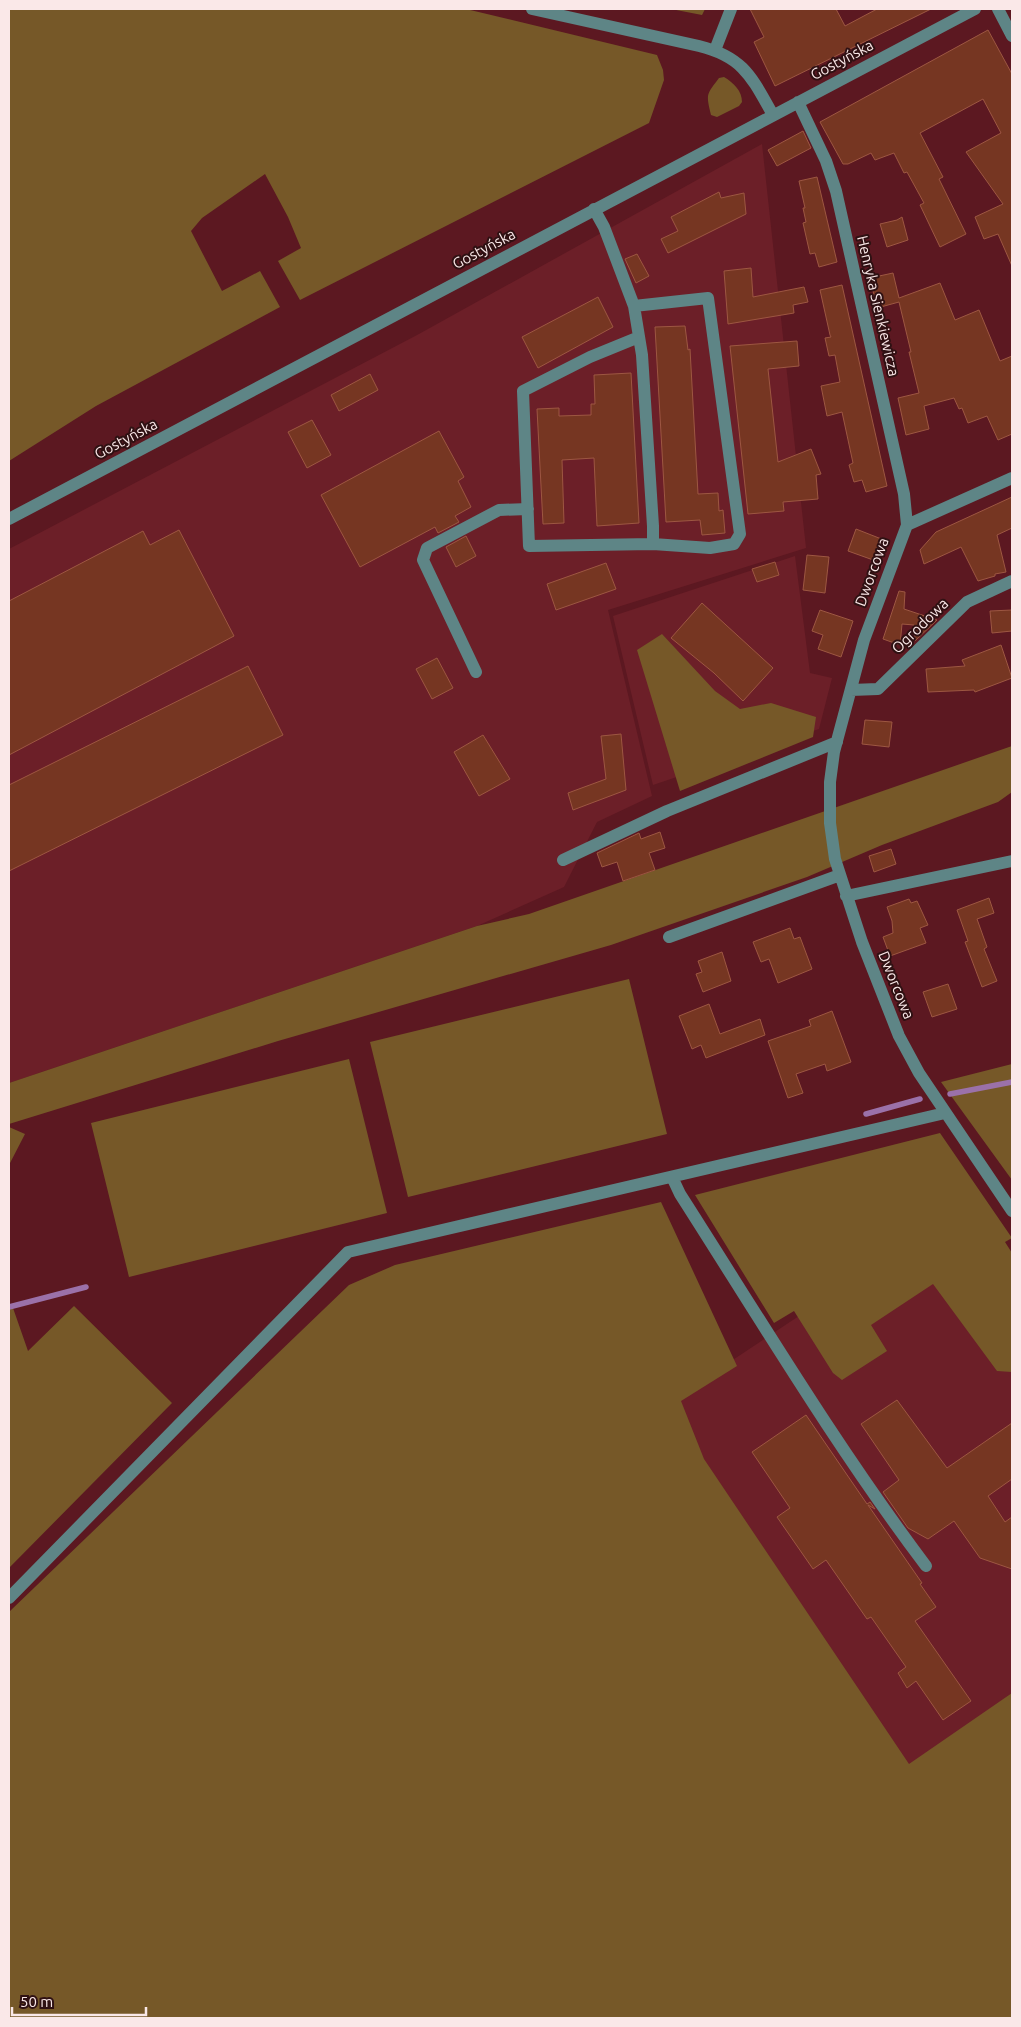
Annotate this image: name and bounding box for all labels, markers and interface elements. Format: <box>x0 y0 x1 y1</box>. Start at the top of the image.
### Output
street label: Gostyńska <box>807 36 876 83</box>
street label: Gostyńska <box>449 225 518 272</box>
street label: Henryka Sienkiewicza <box>854 234 903 378</box>
street label: Gostyńska <box>91 415 160 462</box>
street label: Dworcowa <box>851 535 892 608</box>
street label: Ogrodowa <box>888 595 951 657</box>
street label: Dworcowa <box>875 948 918 1021</box>
scale bar <box>12 1984 146 2016</box>
text: 50 m <box>20 1993 53 2010</box>

